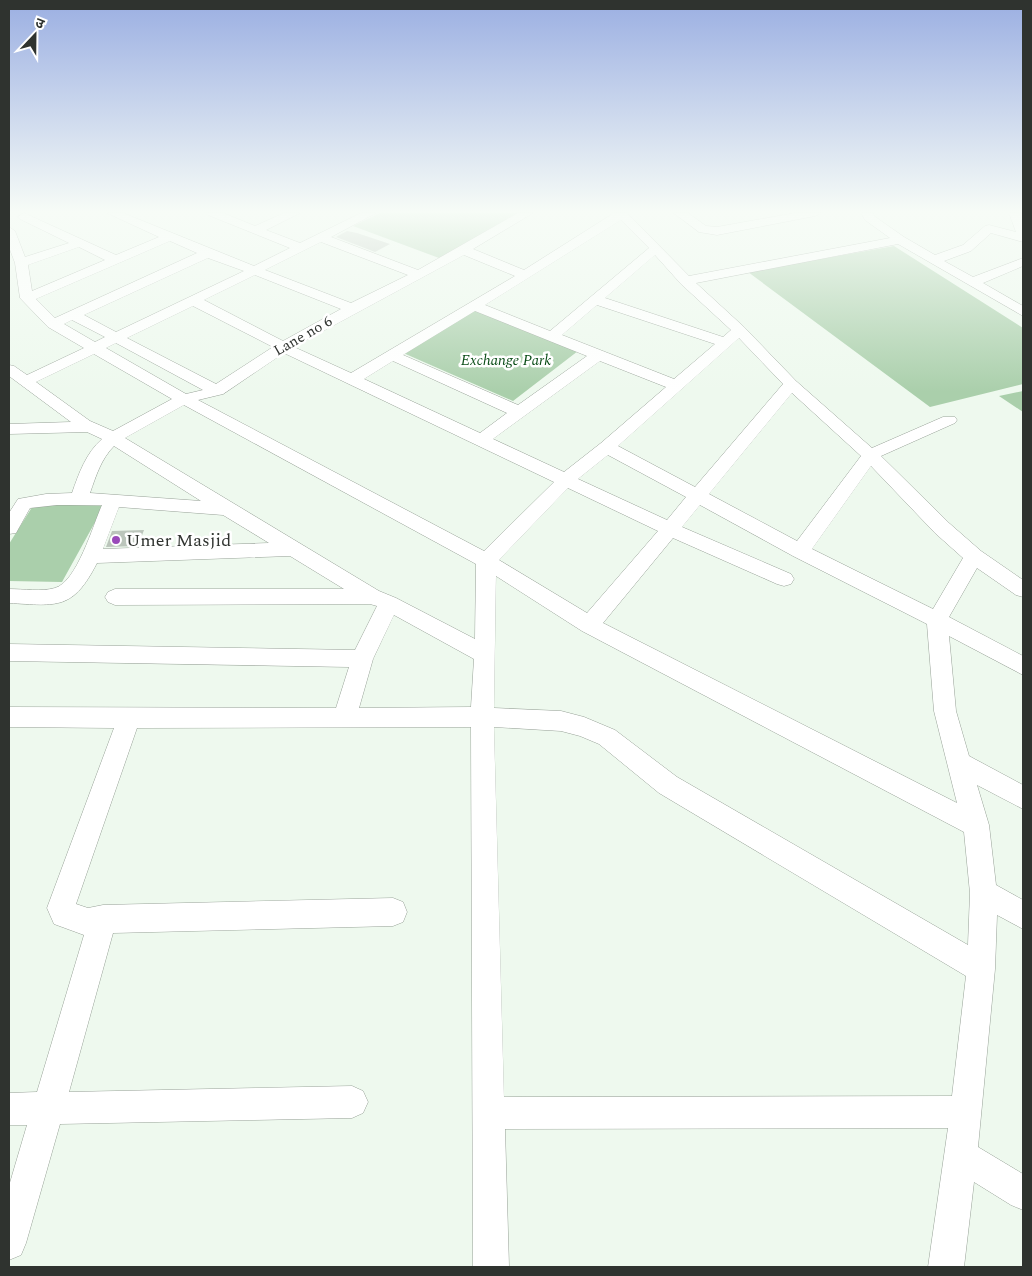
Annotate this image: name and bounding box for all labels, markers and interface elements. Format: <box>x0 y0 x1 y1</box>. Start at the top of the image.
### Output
north arrow <box>10 10 60 60</box>
text: उ <box>32 12 48 35</box>
street label: Lane no 6 <box>269 310 337 362</box>
park label: Exchange Park <box>461 349 551 372</box>
place label: Umer Masjid <box>126 527 231 554</box>
marker: Umer Masjid <box>110 534 122 546</box>

